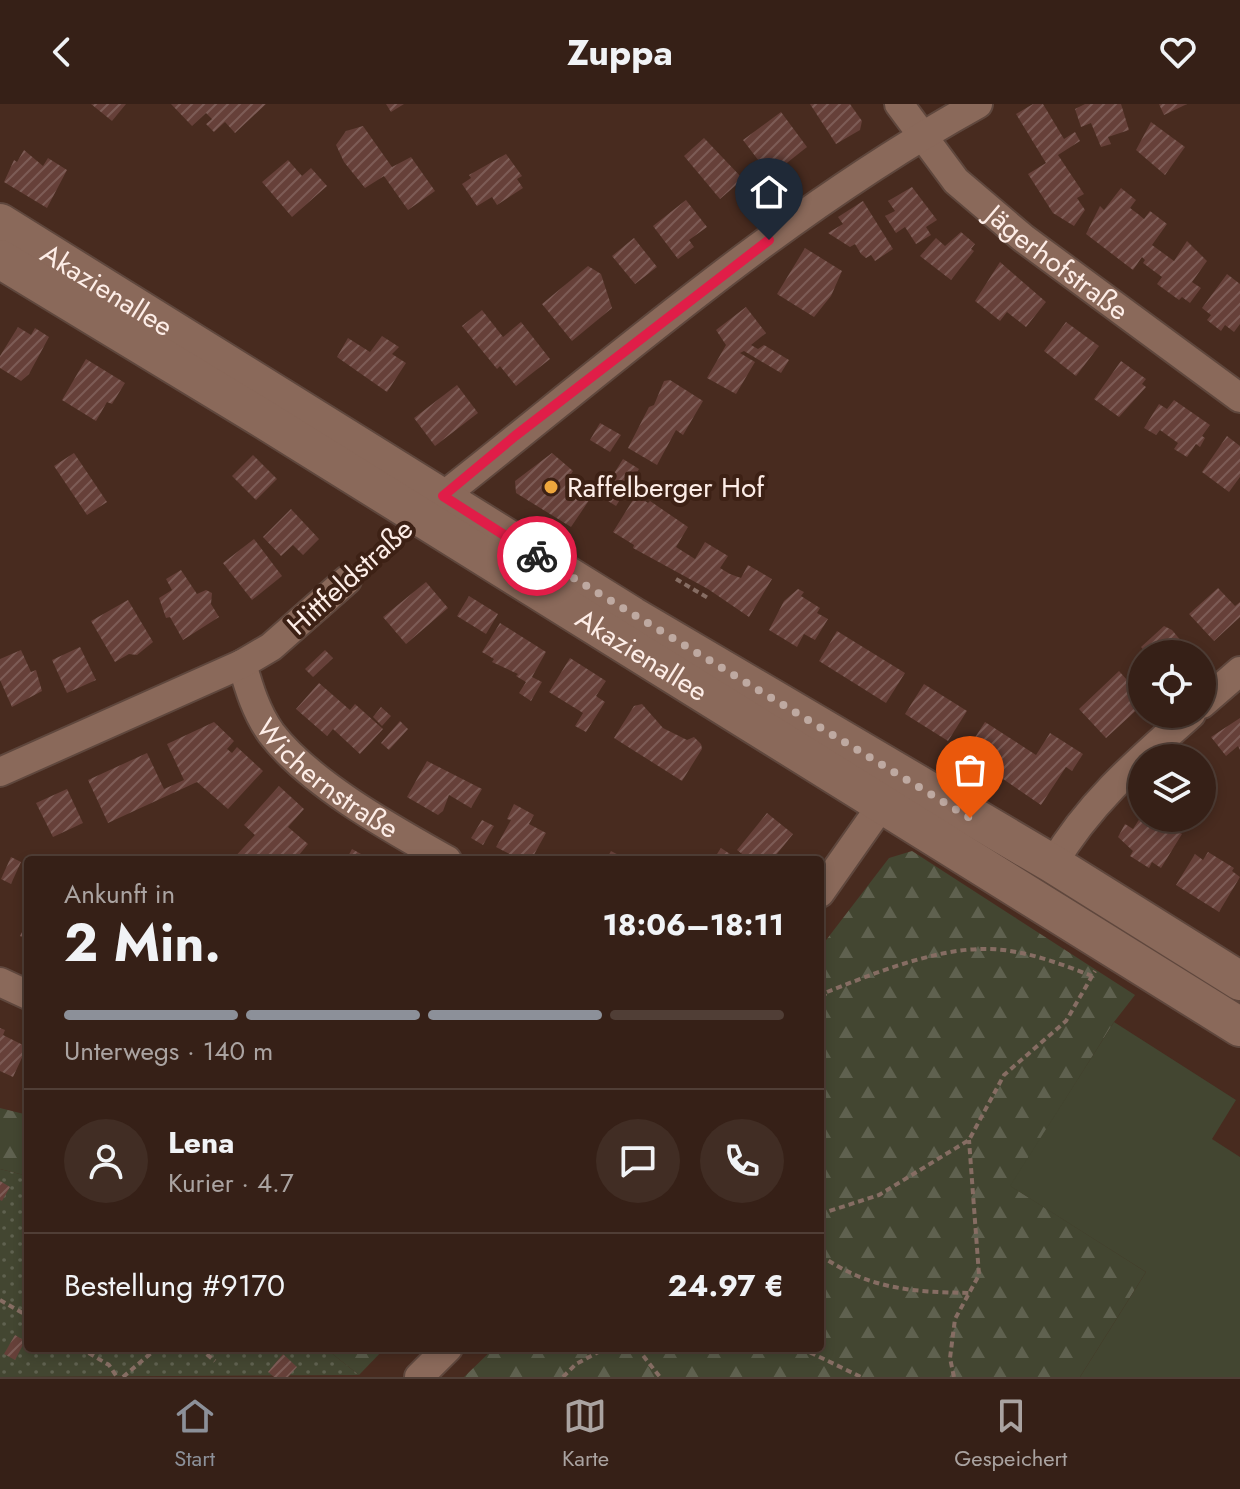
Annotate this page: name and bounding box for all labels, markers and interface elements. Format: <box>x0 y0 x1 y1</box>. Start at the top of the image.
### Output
text: Zuppa <box>567 26 673 78</box>
icon: back <box>40 30 84 74</box>
icon: heart <box>1156 30 1200 74</box>
pin <box>735 158 803 240</box>
icon: home <box>747 170 791 214</box>
street label: Jägerhofstraße <box>974 192 1137 330</box>
street label: Akazienallee <box>33 233 181 346</box>
place label: Raffelberger Hof <box>567 467 765 508</box>
marker: Raffelberger Hof <box>542 478 560 496</box>
street label: Hittfeldstraße <box>278 509 422 645</box>
courier <box>497 516 577 596</box>
icon: bike <box>515 534 559 578</box>
street label: Akazienallee <box>568 598 716 711</box>
map controls <box>1128 640 1216 832</box>
button: locate <box>1128 640 1216 728</box>
street label: Wichernstraße <box>246 710 406 848</box>
pin <box>936 736 1004 818</box>
button: layers <box>1128 744 1216 832</box>
icon: bag <box>948 748 992 792</box>
text: Ankunft in <box>64 875 175 913</box>
text: 18:06–18:11 <box>603 903 784 946</box>
text: 2 Min. <box>64 905 221 981</box>
text: Unterwegs · 140 m <box>64 1032 273 1070</box>
button: person <box>64 1119 148 1203</box>
button: chat <box>596 1119 680 1203</box>
button: phone <box>700 1119 784 1203</box>
text: Lena <box>168 1121 234 1164</box>
text: Kurier · 4.7 <box>168 1164 294 1202</box>
text: Bestellung #9170 <box>64 1264 285 1307</box>
text: 24.97 € <box>668 1264 784 1307</box>
tab: Start <box>173 1394 217 1474</box>
tab: Karte <box>562 1394 609 1474</box>
tab: Gespeichert <box>954 1394 1067 1474</box>

